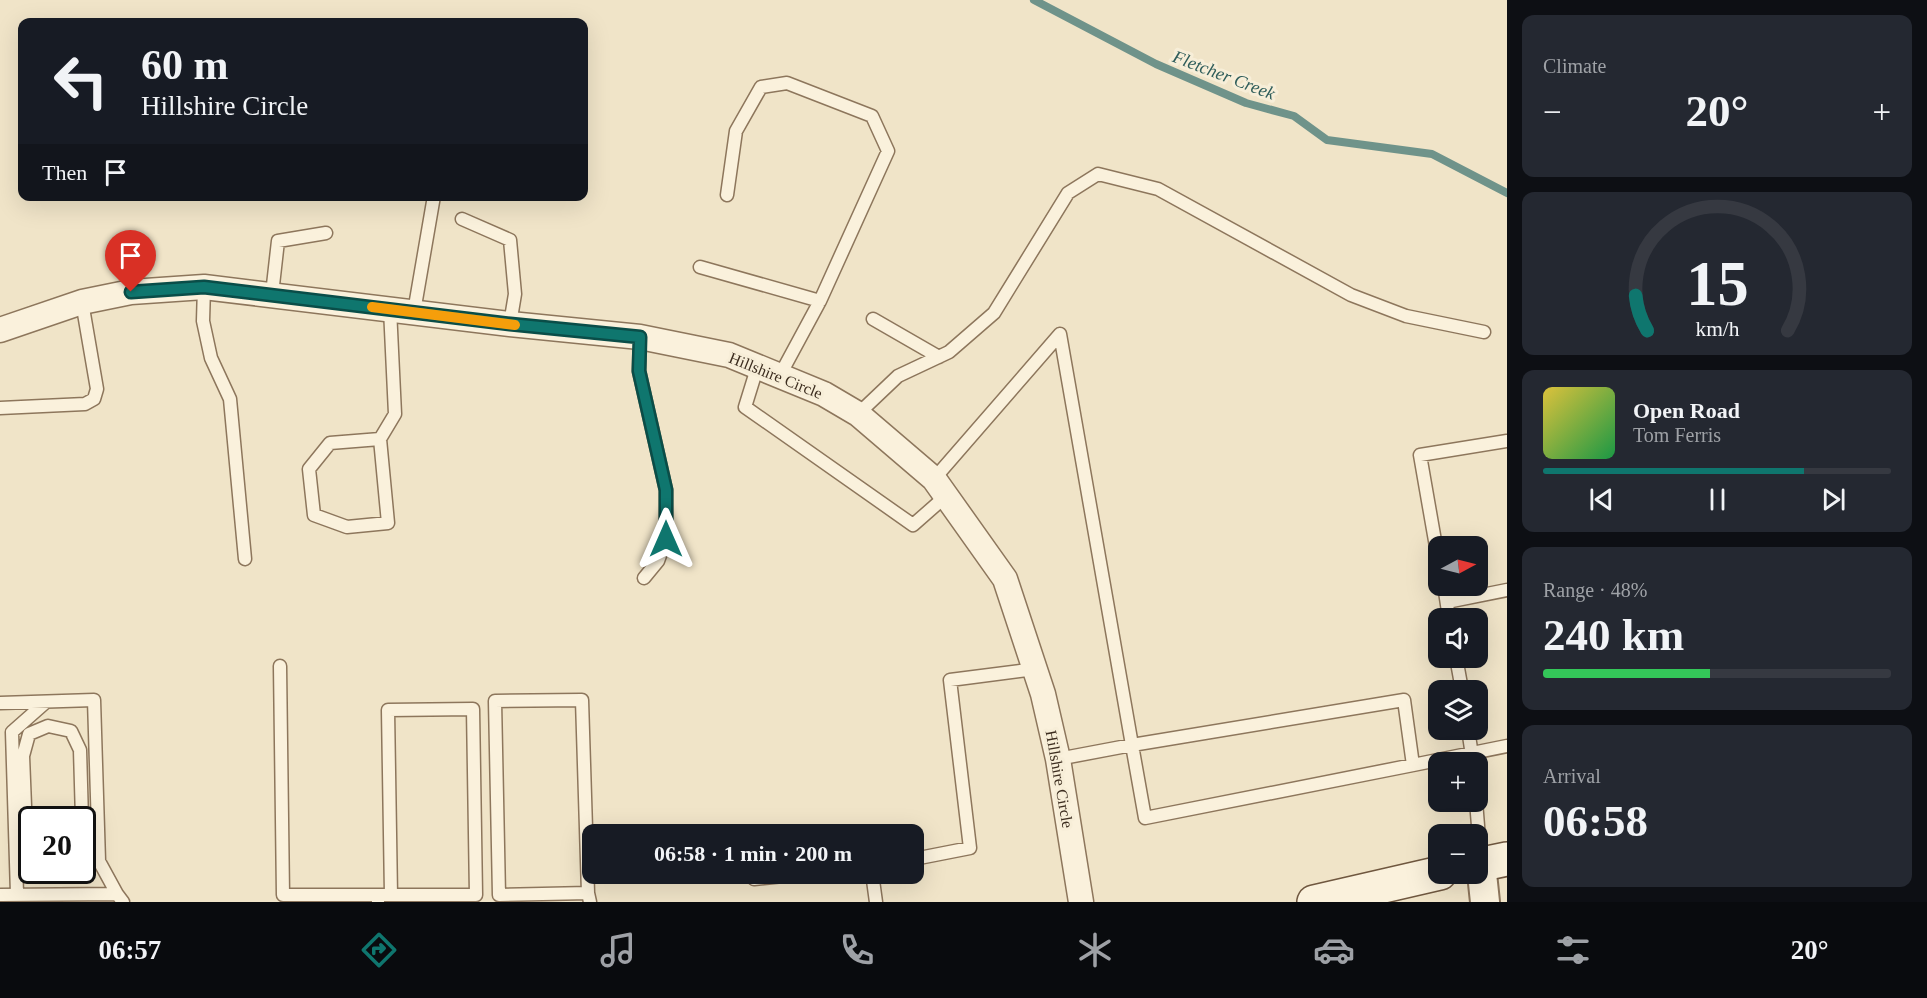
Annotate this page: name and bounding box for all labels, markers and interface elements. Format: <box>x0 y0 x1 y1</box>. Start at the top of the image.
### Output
icon: left <box>42 42 120 120</box>
text: 60 m <box>141 42 229 88</box>
water label: Fletcher Creek <box>1169 46 1279 104</box>
text: Climate <box>1543 55 1606 77</box>
text: 20° <box>1686 86 1749 136</box>
text: Hillshire Circle <box>141 91 308 121</box>
text: − <box>1543 94 1562 130</box>
text: + <box>1872 94 1891 130</box>
icon: arrive <box>99 156 132 189</box>
text: Then <box>42 160 87 185</box>
pin <box>105 230 156 292</box>
icon: arrive <box>114 239 147 272</box>
text: 15 <box>1686 249 1748 318</box>
text: km/h <box>1695 317 1739 341</box>
street label: Hillshire Circle <box>727 349 825 402</box>
text: Open Road <box>1633 398 1740 423</box>
text: Tom Ferris <box>1633 424 1721 446</box>
icon: previous <box>1585 483 1618 516</box>
icon: pause <box>1701 483 1734 516</box>
icon: next <box>1817 483 1850 516</box>
position arrow <box>634 507 698 571</box>
north arrow <box>1428 536 1488 596</box>
map controls <box>1428 536 1488 884</box>
text: Range · 48% <box>1543 579 1647 601</box>
button: sound <box>1428 608 1488 668</box>
text: 240 km <box>1543 610 1684 660</box>
button: layers <box>1428 680 1488 740</box>
street label: Hillshire Circle <box>1043 729 1076 829</box>
button: + <box>1428 752 1488 812</box>
text: Arrival <box>1543 765 1601 787</box>
text: 06:58 <box>1543 796 1648 846</box>
speed limit sign: 20 <box>18 806 96 884</box>
button: − <box>1428 824 1488 884</box>
text: 06:58 · 1 min · 200 m <box>654 841 852 866</box>
icon: directions <box>358 929 400 971</box>
icon: music <box>597 929 639 971</box>
icon: phone <box>836 929 878 971</box>
icon: climate <box>1074 929 1116 971</box>
icon: car <box>1313 929 1355 971</box>
icon: filters <box>1552 929 1594 971</box>
text: 06:57 <box>98 935 161 965</box>
text: 20° <box>1791 935 1829 965</box>

